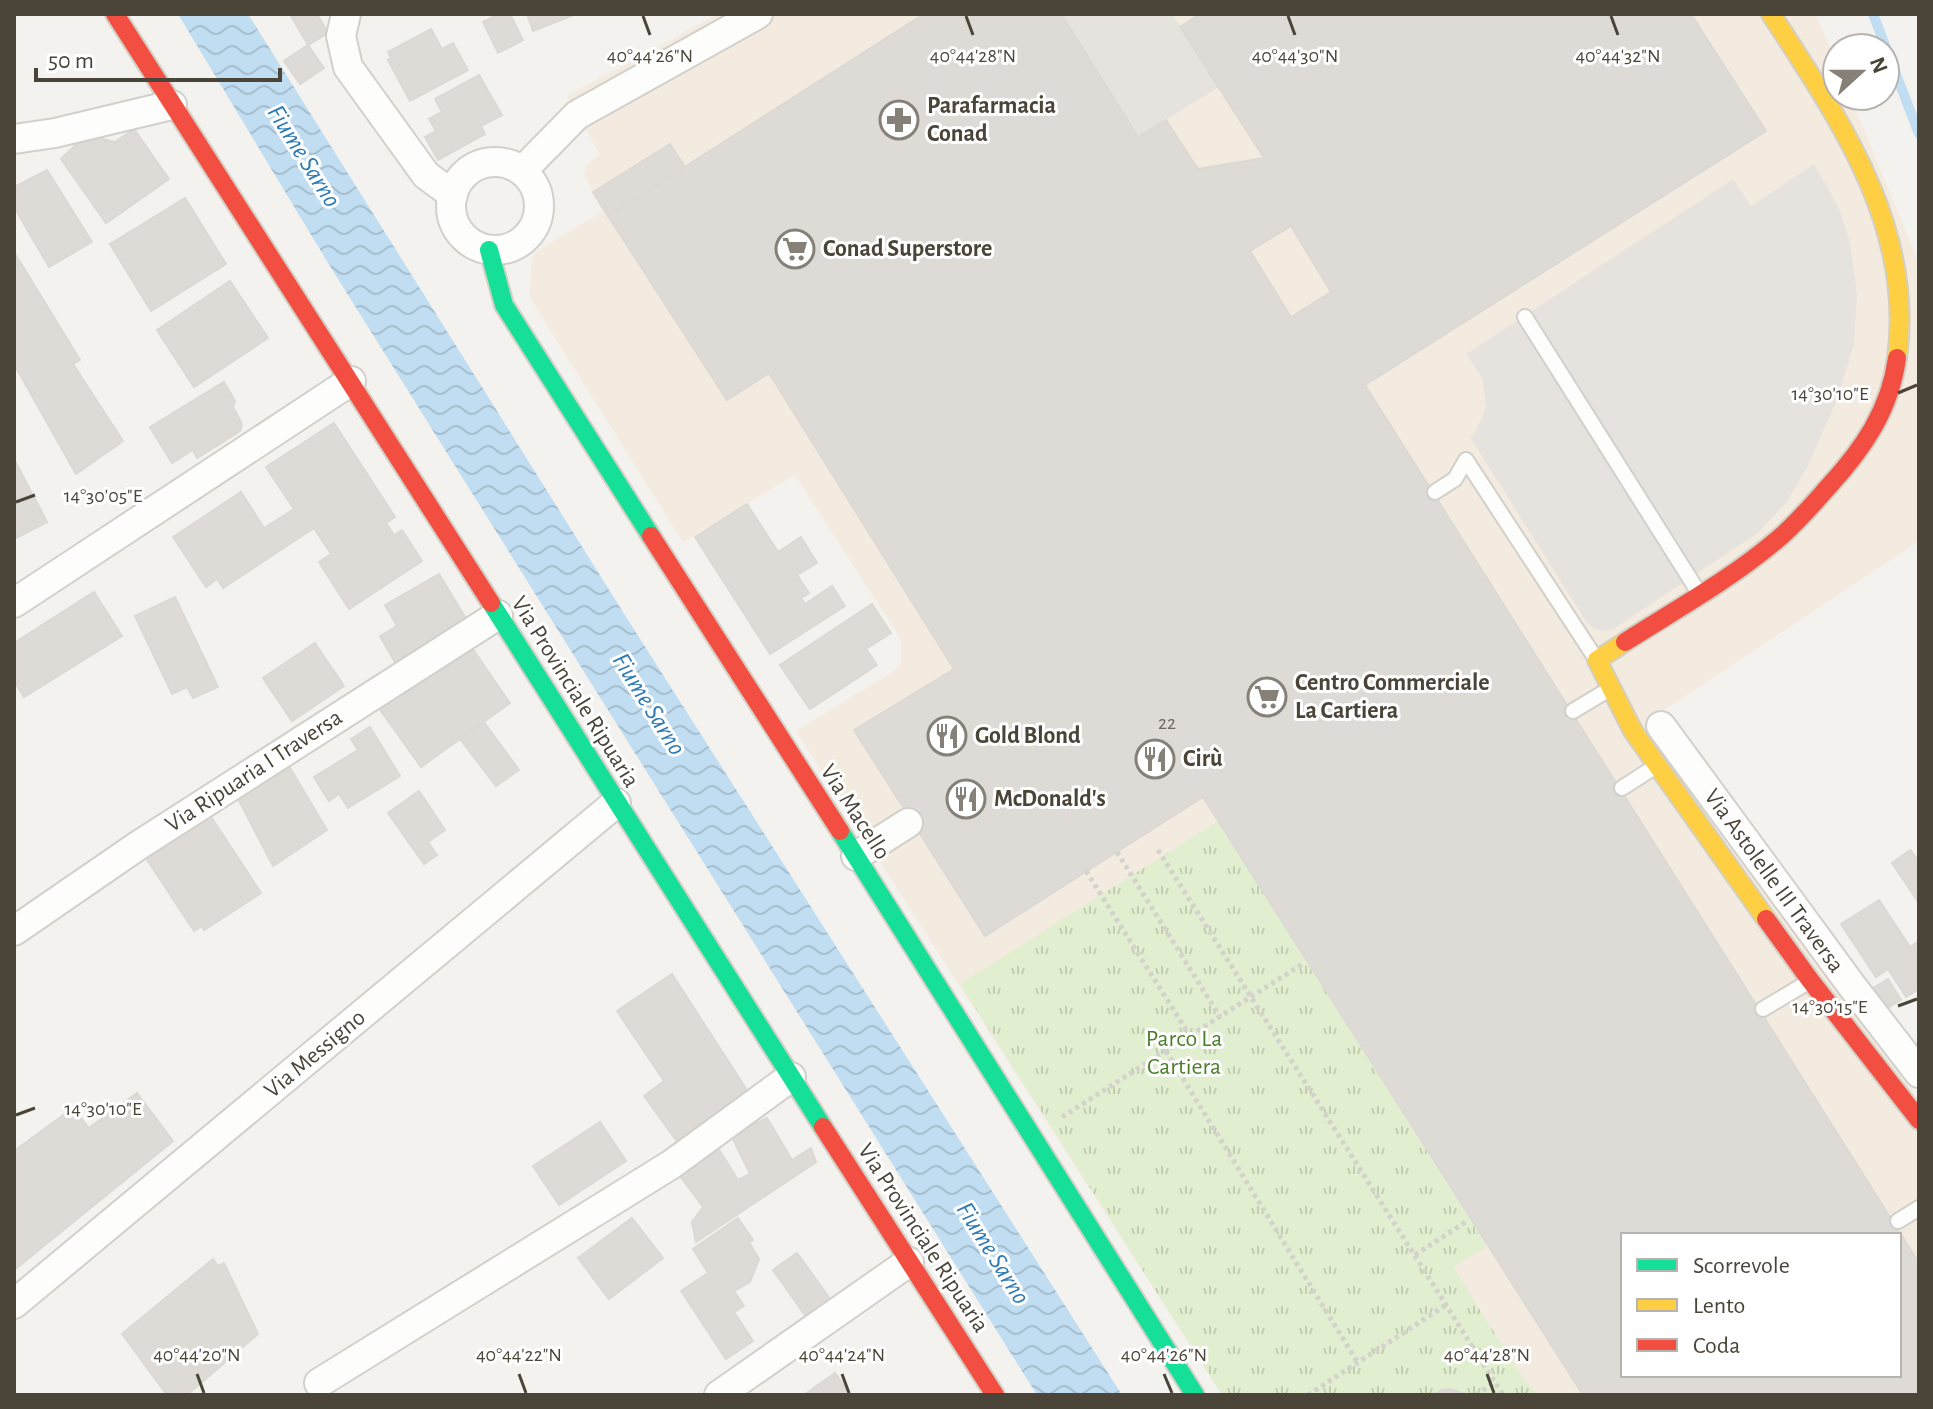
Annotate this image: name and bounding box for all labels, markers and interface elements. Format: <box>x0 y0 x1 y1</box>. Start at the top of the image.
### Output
scale bar <box>36 32 280 82</box>
north arrow <box>1821 32 1901 112</box>
text: 40°44'26"N <box>607 46 693 66</box>
text: 40°44'28"N <box>930 46 1016 66</box>
text: 40°44'30"N <box>1252 46 1338 66</box>
text: 40°44'32"N <box>1575 46 1661 66</box>
text: 50 m <box>48 49 94 73</box>
text: N <box>1866 54 1892 76</box>
place label: Parafarmacia Conad <box>927 94 1056 146</box>
pharmacy icon: Parafarmacia Conad <box>878 99 920 141</box>
water label: Fiume Sarno <box>263 100 345 212</box>
supermarket icon: Conad Superstore <box>774 228 816 270</box>
place label: Conad Superstore <box>823 237 992 261</box>
text: 14°30'10"E <box>1791 384 1869 404</box>
text: 14°30'05"E <box>64 486 143 506</box>
street label: Via Provinciale Ripuaria <box>506 592 644 792</box>
water label: Fiume Sarno <box>608 648 690 760</box>
place label: Centro Commerciale La Cartiera <box>1295 671 1490 723</box>
supermarket icon: Centro Commerciale La Cartiera <box>1246 676 1288 718</box>
street label: Via Ripuaria I Traversa <box>162 705 346 837</box>
house number: 22 <box>1158 713 1176 733</box>
restaurant icon: Gold Blond <box>926 715 968 757</box>
place label: Gold Blond <box>975 724 1081 748</box>
restaurant icon: Cirù <box>1134 738 1176 780</box>
place label: Cirù <box>1183 747 1223 771</box>
street label: Via Macello <box>815 760 895 864</box>
restaurant icon: McDonald's <box>945 778 987 820</box>
street label: Via Astolelle III Traversa <box>1699 785 1849 977</box>
place label: McDonald's <box>994 787 1106 811</box>
text: 14°30'15"E <box>1793 997 1868 1017</box>
street label: Via Messigno <box>260 1005 370 1103</box>
park label: Parco La Cartiera <box>1146 1027 1222 1079</box>
text: 14°30'10"E <box>64 1099 142 1119</box>
street label: Via Provinciale Ripuaria <box>853 1139 993 1337</box>
water label: Fiume Sarno <box>952 1197 1034 1309</box>
legend <box>1621 1233 1901 1377</box>
text: Scorrevole <box>1693 1254 1790 1278</box>
text: Lento <box>1693 1294 1745 1318</box>
text: Coda <box>1693 1334 1740 1358</box>
text: 40°44'20"N <box>153 1345 241 1365</box>
text: 40°44'22"N <box>476 1345 562 1365</box>
text: 40°44'24"N <box>799 1345 885 1365</box>
text: 40°44'26"N <box>1121 1345 1207 1365</box>
text: 40°44'28"N <box>1444 1345 1530 1365</box>

